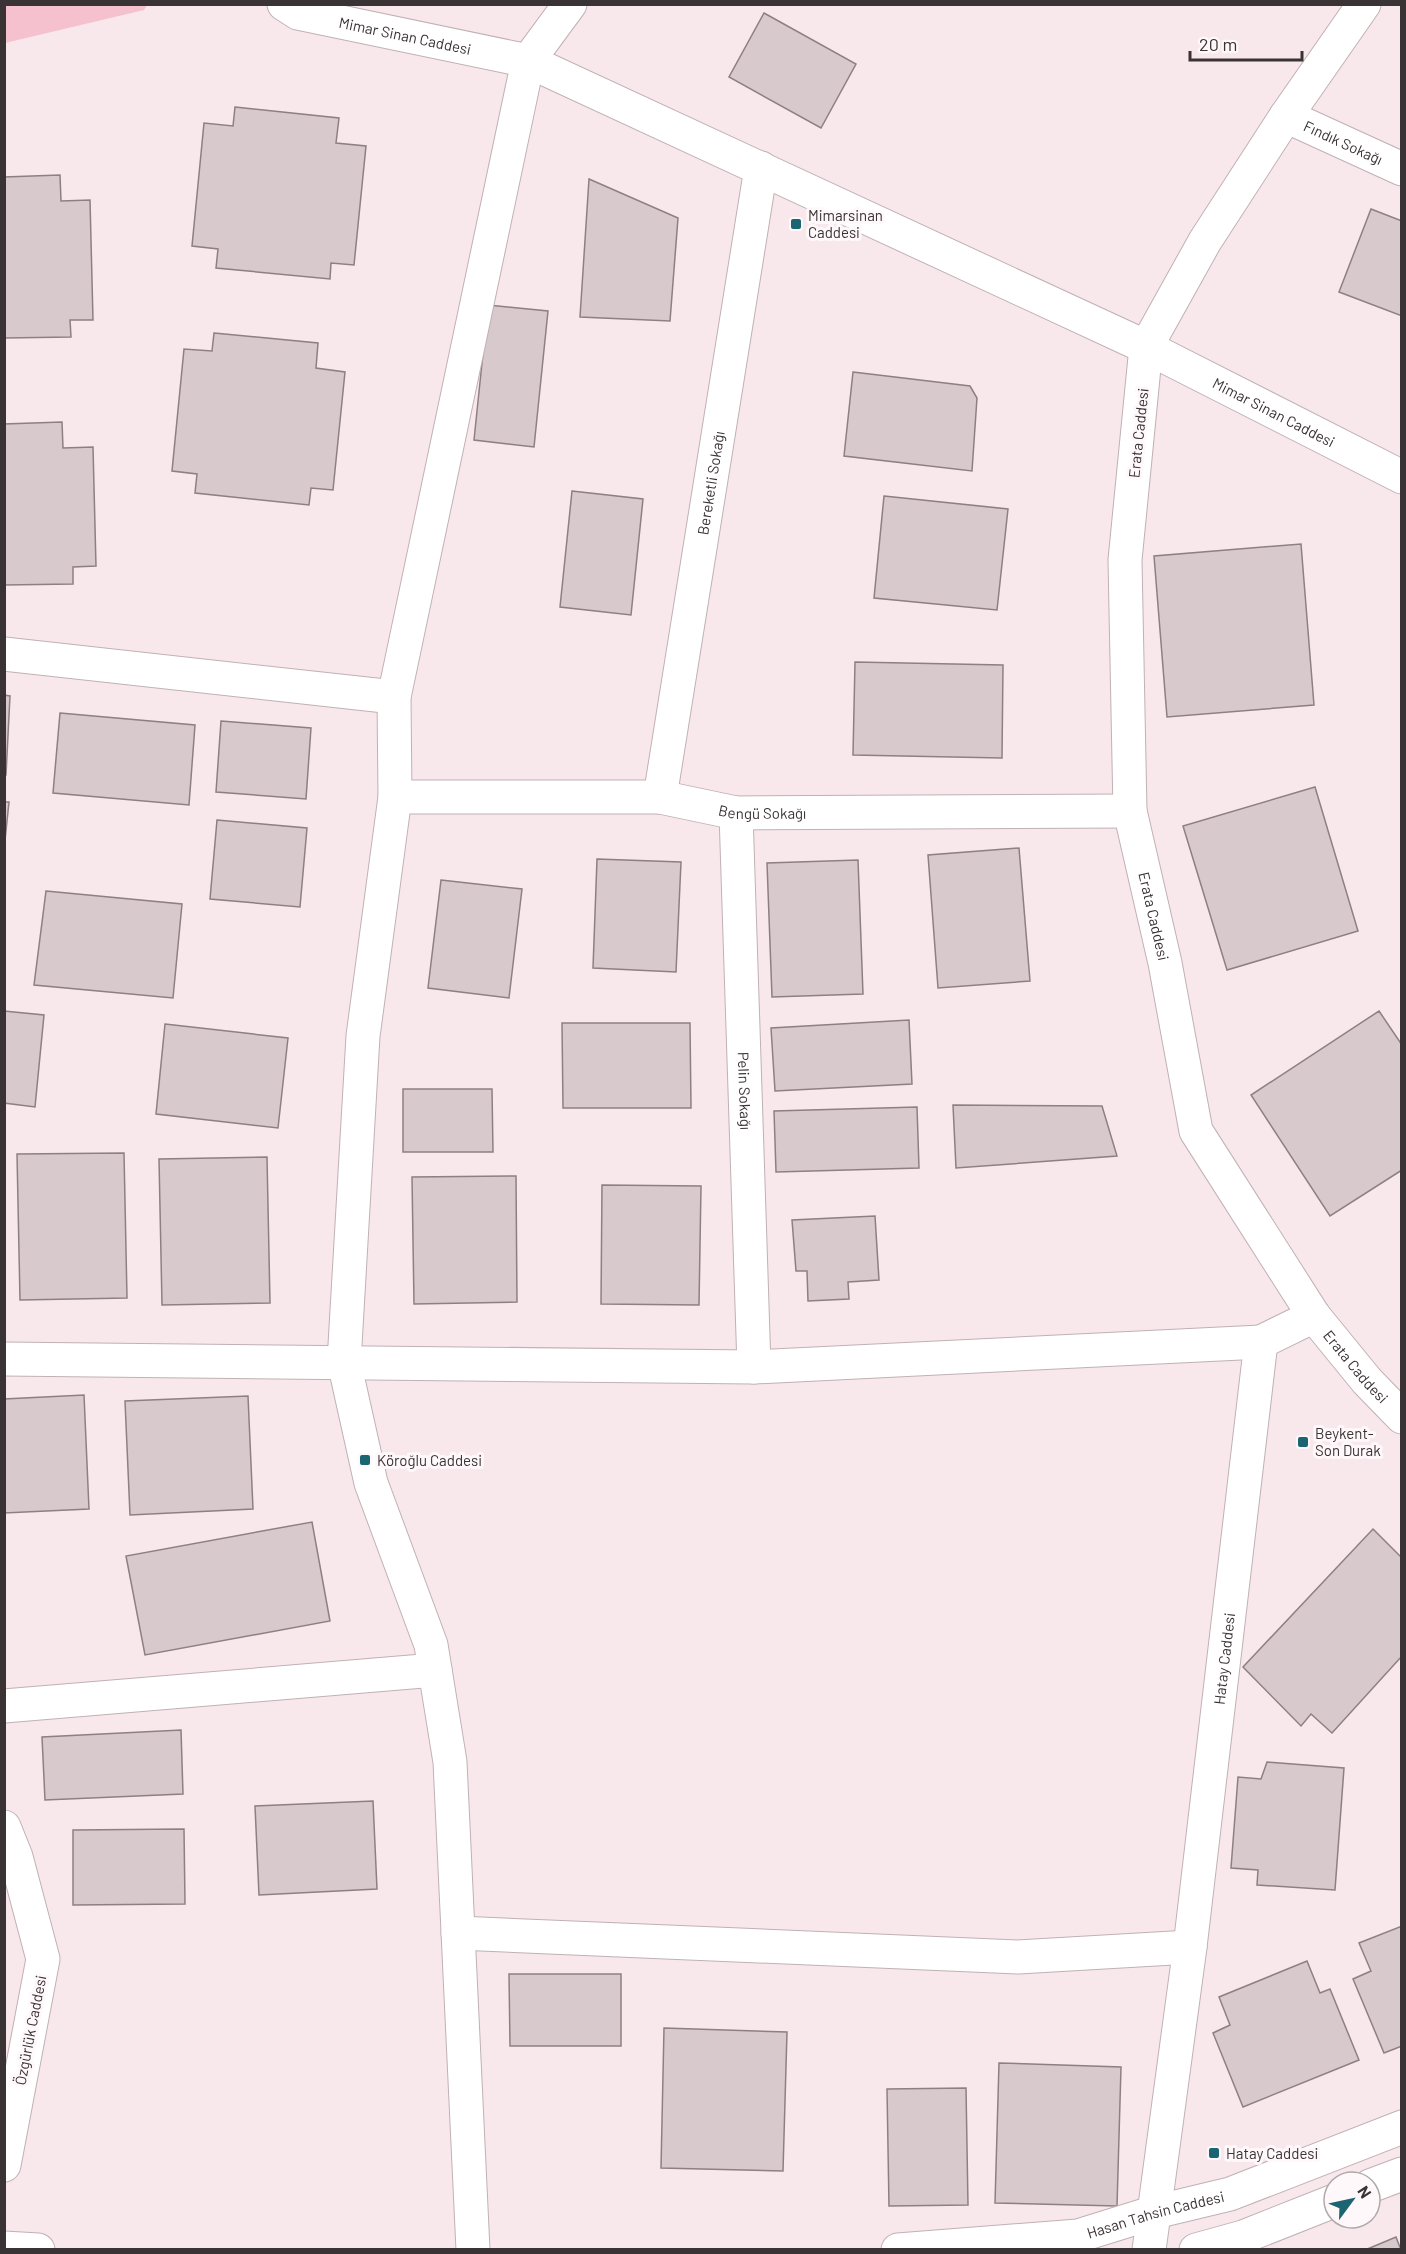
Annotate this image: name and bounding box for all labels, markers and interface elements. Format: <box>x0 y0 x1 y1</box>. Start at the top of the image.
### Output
street label: Mimar Sinan Caddesi <box>337 13 473 58</box>
scale bar <box>1190 24 1302 62</box>
text: 20 m <box>1199 33 1237 55</box>
street label: Fındık Sokağı <box>1301 116 1386 168</box>
place label: Mimarsinan Caddesi <box>808 206 883 241</box>
marker: Mimarsinan Caddesi <box>789 217 803 231</box>
street label: Mimar Sinan Caddesi <box>1210 373 1338 450</box>
street label: Erata Caddesi <box>1124 387 1152 479</box>
street label: Bereketli Sokağı <box>693 430 728 536</box>
street label: Bengü Sokağı <box>717 801 806 822</box>
street label: Erata Caddesi <box>1135 870 1173 962</box>
street label: Pelin Sokağı <box>735 1051 755 1130</box>
street label: Erata Caddesi <box>1320 1326 1392 1407</box>
place label: Beykent- Son Durak <box>1315 1424 1381 1459</box>
marker: Beykent- Son Durak <box>1296 1435 1310 1449</box>
place label: Köroğlu Caddesi <box>377 1451 482 1469</box>
marker: Köroğlu Caddesi <box>358 1453 372 1467</box>
street label: Hatay Caddesi <box>1210 1612 1238 1706</box>
street label: Özgürlük Caddesi <box>11 1974 49 2086</box>
place label: Hatay Caddesi <box>1226 2144 1318 2162</box>
marker: Hatay Caddesi <box>1207 2146 1221 2160</box>
north arrow <box>1322 2170 1382 2230</box>
text: N <box>1354 2182 1376 2201</box>
street label: Hasan Tahsin Caddesi <box>1084 2187 1226 2242</box>

